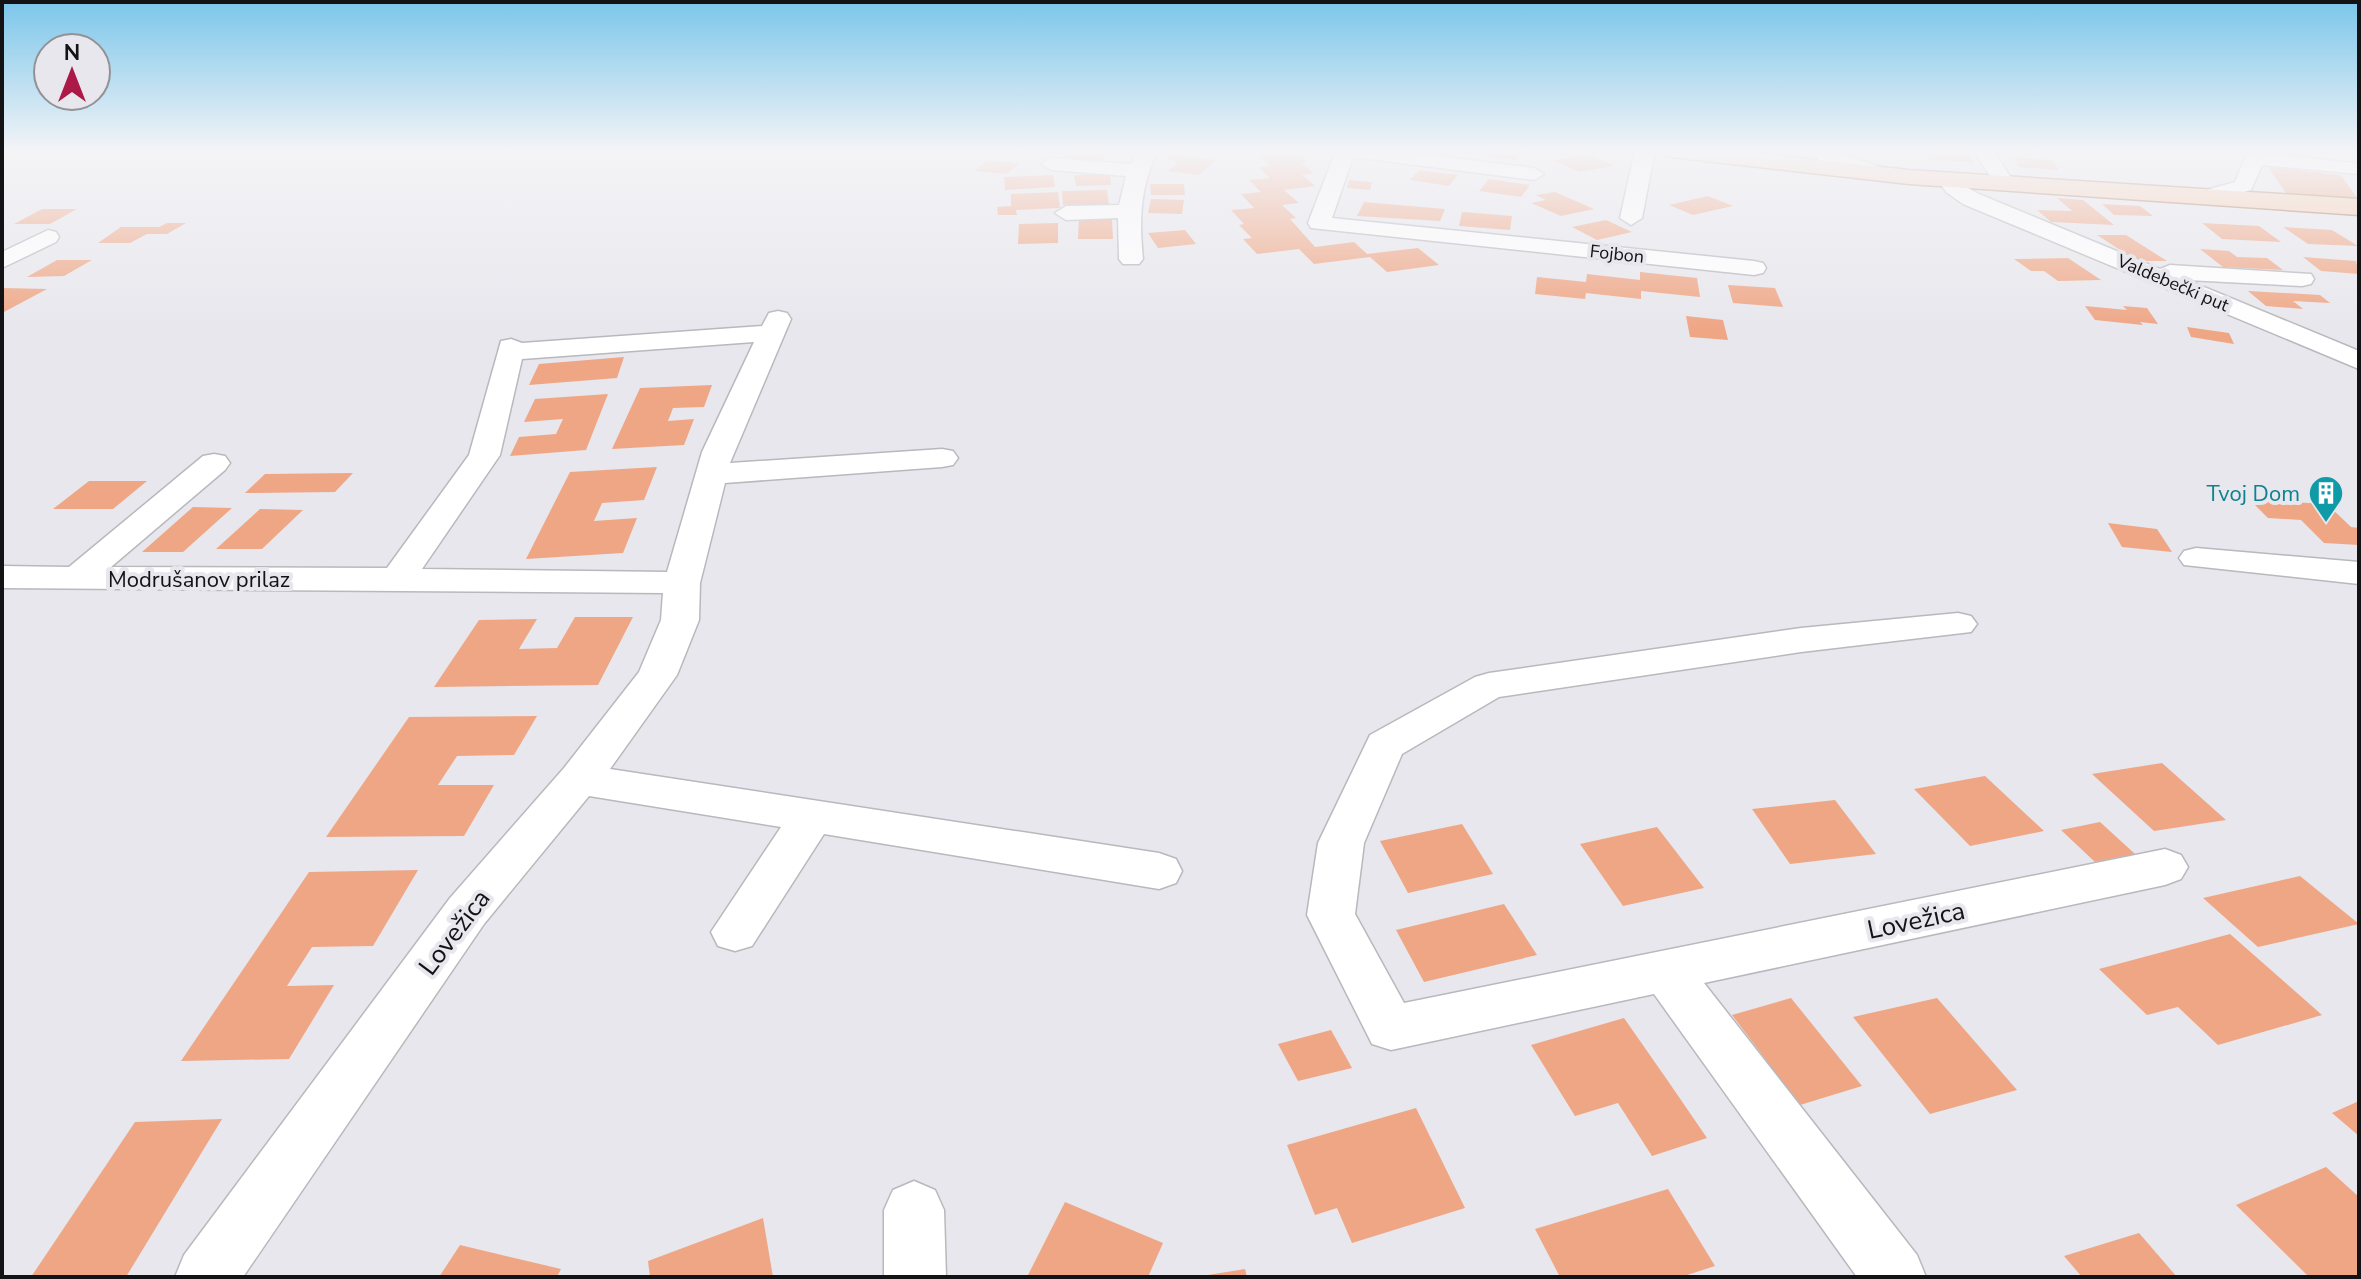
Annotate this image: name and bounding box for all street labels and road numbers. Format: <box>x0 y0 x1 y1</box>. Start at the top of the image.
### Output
street label: Fojbon <box>1589 239 1645 269</box>
street label: Valdebečki put <box>2112 248 2233 318</box>
street label: Modrušanov prilaz <box>108 565 290 595</box>
street label: Lovežica <box>411 882 498 982</box>
street label: Lovežica <box>1864 893 1968 948</box>

